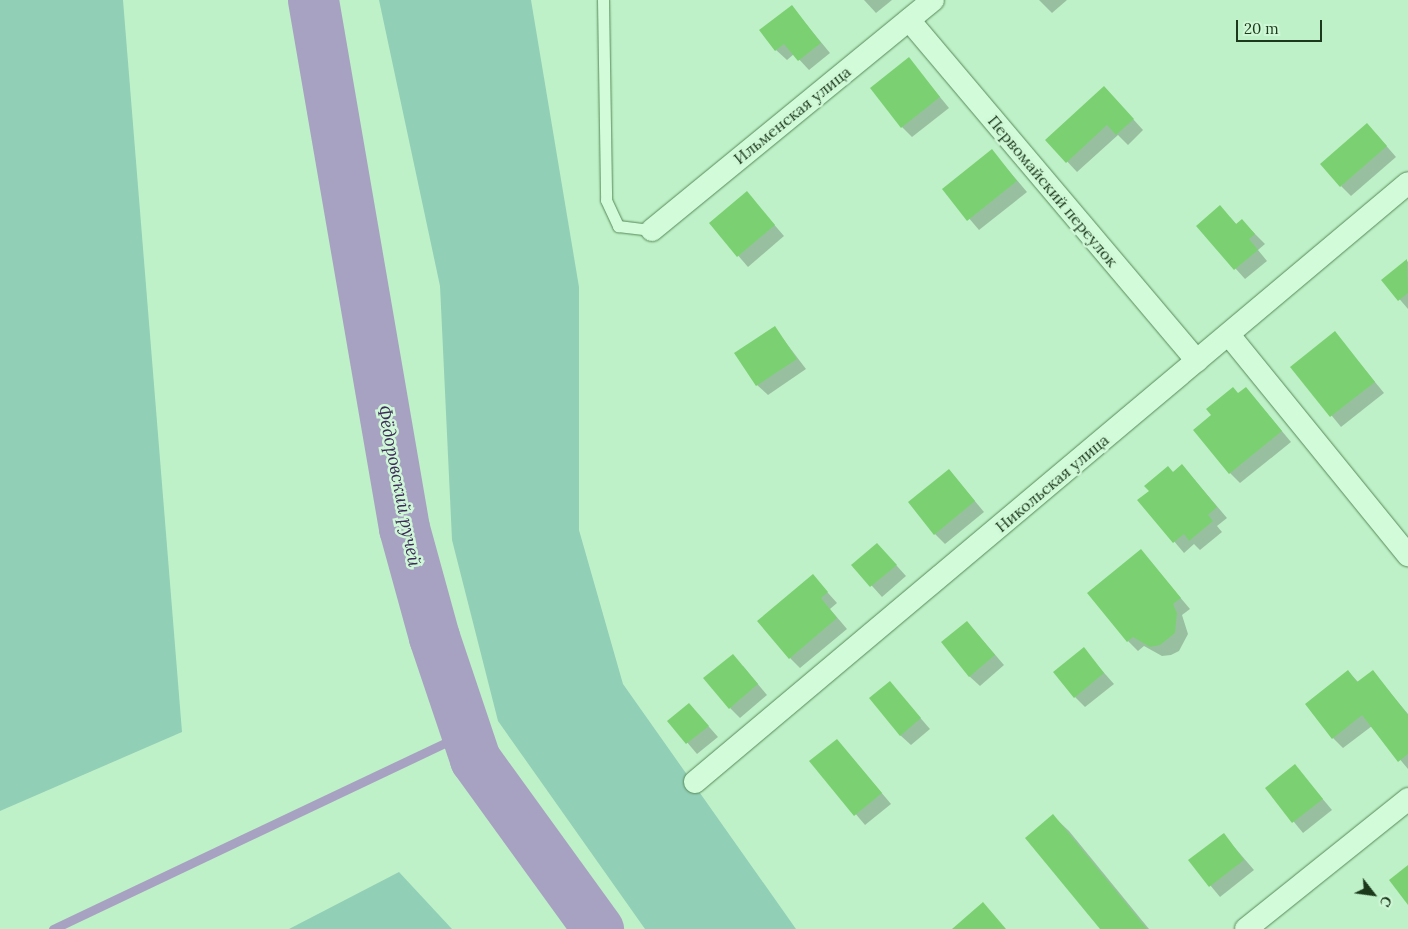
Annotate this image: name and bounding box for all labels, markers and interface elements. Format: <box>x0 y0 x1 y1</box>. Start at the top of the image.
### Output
scale bar <box>1238 10 1324 42</box>
text: 20 m <box>1244 19 1279 38</box>
street label: Ильменская улица <box>730 62 854 168</box>
street label: Первомайский переулок <box>984 111 1122 271</box>
water label: Фёдоровский ручей <box>373 404 425 568</box>
street label: Никольская улица <box>991 430 1113 536</box>
north arrow <box>1348 869 1398 919</box>
text: С <box>1376 893 1396 910</box>

